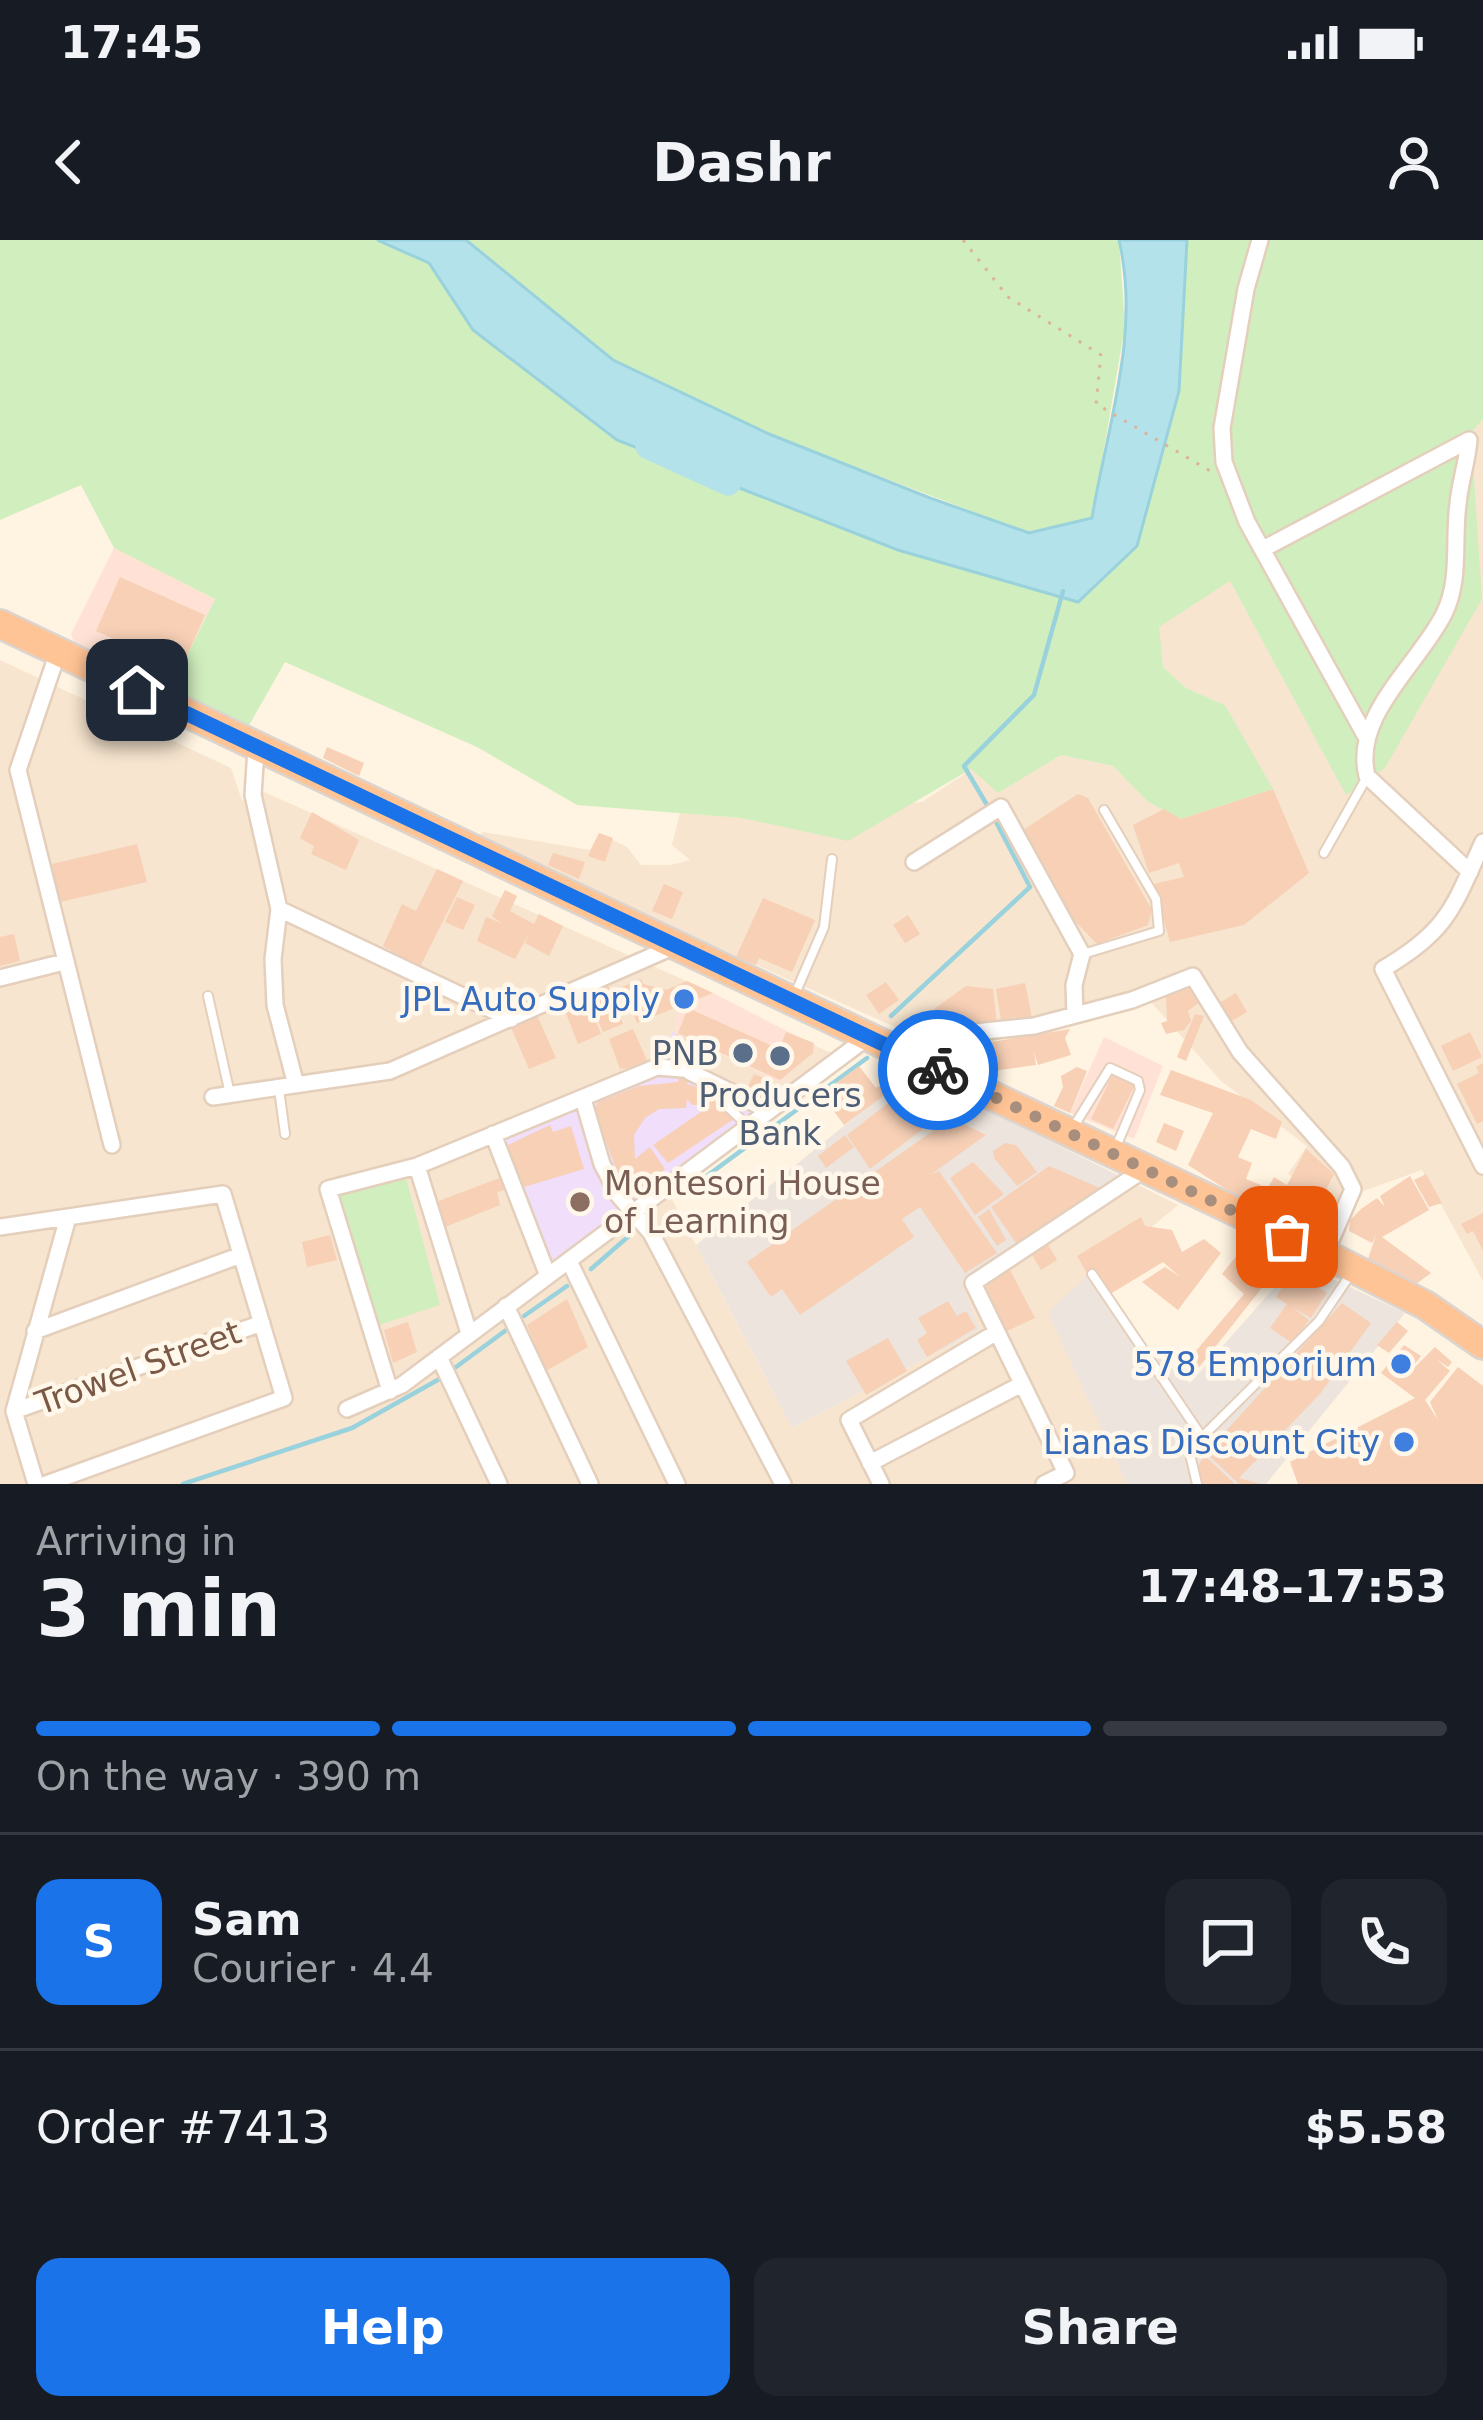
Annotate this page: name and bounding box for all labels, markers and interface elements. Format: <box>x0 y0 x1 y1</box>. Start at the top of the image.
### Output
text: 17:45 <box>60 16 203 69</box>
icon: back <box>36 129 102 195</box>
icon: person <box>1381 129 1447 195</box>
text: Dashr <box>652 131 831 194</box>
pin <box>86 639 188 741</box>
icon: home <box>104 657 170 723</box>
place label: JPL Auto Supply <box>400 980 660 1019</box>
marker: JPL Auto Supply <box>671 986 697 1012</box>
courier <box>878 1010 998 1130</box>
place label: PNB <box>652 1034 719 1073</box>
icon: bike <box>905 1037 971 1103</box>
marker: PNB <box>730 1040 756 1066</box>
marker: Producers Bank <box>767 1043 793 1069</box>
place label: Producers Bank <box>698 1076 862 1153</box>
place label: Montesori House of Learning <box>604 1164 881 1241</box>
pin <box>1236 1186 1338 1288</box>
marker: Montesori House of Learning <box>567 1189 593 1215</box>
icon: bag <box>1254 1204 1320 1270</box>
street label: Trowel Street <box>29 1312 246 1423</box>
place label: 578 Emporium <box>1134 1345 1377 1384</box>
marker: 578 Emporium <box>1388 1351 1414 1377</box>
place label: Lianas Discount City <box>1043 1423 1380 1462</box>
marker: Lianas Discount City <box>1391 1429 1417 1455</box>
text: Arriving in <box>36 1519 236 1564</box>
text: 17:48–17:53 <box>1138 1560 1447 1613</box>
text: 3 min <box>36 1564 281 1654</box>
text: On the way · 390 m <box>36 1754 421 1799</box>
button: chat <box>1165 1879 1291 2005</box>
button: phone <box>1321 1879 1447 2005</box>
text: Sam <box>192 1893 302 1946</box>
text: S <box>83 1915 115 1968</box>
text: Courier · 4.4 <box>192 1946 434 1991</box>
text: Order #7413 <box>36 2101 330 2154</box>
text: $5.58 <box>1305 2101 1447 2154</box>
button: Help <box>36 2258 730 2396</box>
button: Share <box>754 2258 1447 2396</box>

